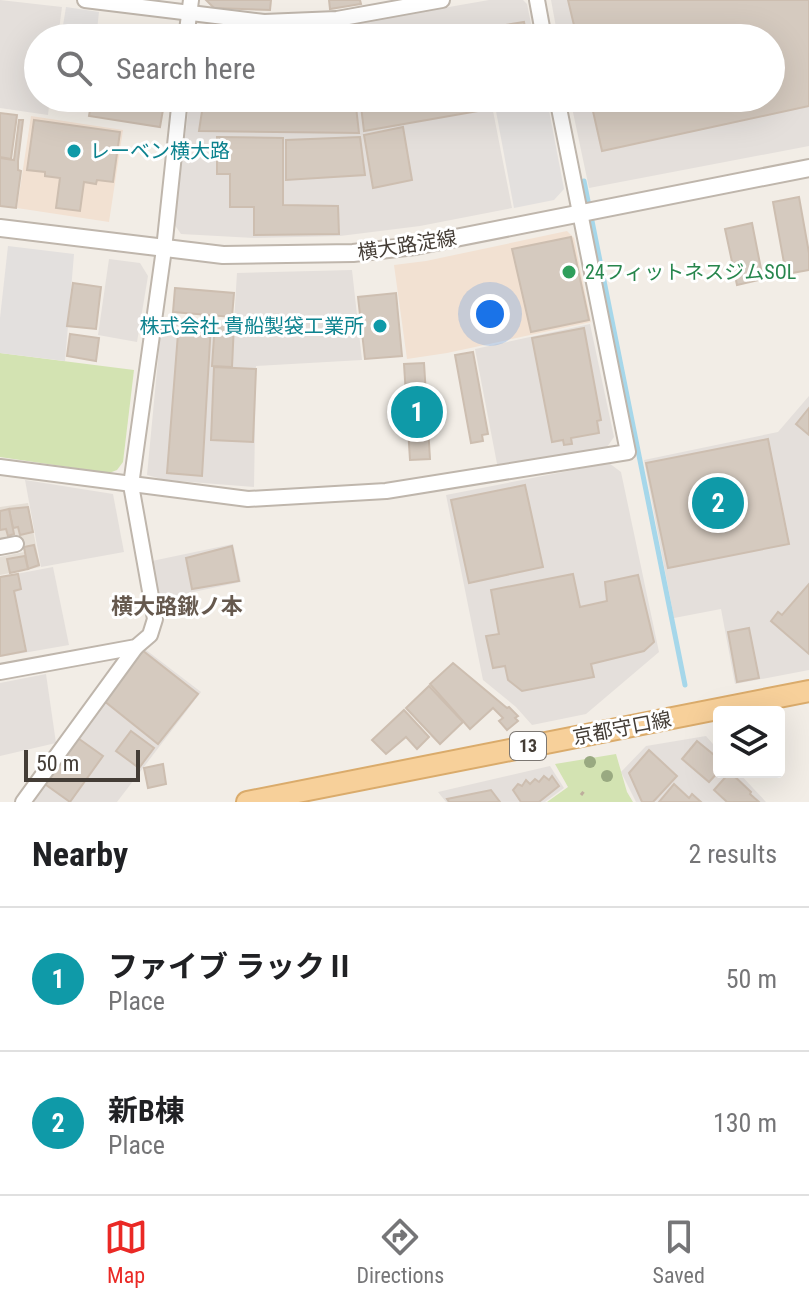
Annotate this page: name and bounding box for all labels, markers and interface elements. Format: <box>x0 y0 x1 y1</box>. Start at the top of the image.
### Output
search box <box>24 24 785 112</box>
icon: search <box>52 46 96 90</box>
text: Search here <box>116 51 256 86</box>
place label: レーベン横大路 <box>90 139 230 163</box>
marker: レーベン横大路 <box>65 142 83 160</box>
street label: 横大路淀線 <box>356 225 458 265</box>
place label: 24フィットネスジムSOL <box>585 260 796 284</box>
marker: 24フィットネスジムSOL <box>560 263 578 281</box>
your location <box>470 294 510 334</box>
place label: 株式会社 貴船製袋工業所 <box>139 314 364 338</box>
marker: 株式会社 貴船製袋工業所 <box>371 317 389 335</box>
pin: 1 <box>391 382 443 442</box>
pin: 2 <box>692 473 744 533</box>
district label: 横大路鍬ノ本 <box>111 594 243 619</box>
map controls <box>713 706 785 778</box>
button: layers <box>713 706 785 778</box>
street label: 京都守口線 <box>571 707 673 749</box>
road number: 13 <box>510 732 546 760</box>
scale bar <box>24 746 140 782</box>
text: 50 m <box>36 751 79 776</box>
text: Nearby <box>32 834 128 874</box>
text: 2 results <box>688 839 777 869</box>
text: ファイブ ラックⅡ <box>108 949 355 984</box>
text: 1 <box>51 964 65 994</box>
text: 50 m <box>726 964 777 994</box>
text: Place <box>108 986 165 1016</box>
text: 新B棟 <box>108 1093 185 1128</box>
text: 2 <box>51 1108 65 1138</box>
text: 130 m <box>713 1108 777 1138</box>
text: Place <box>108 1130 165 1160</box>
tab: Map <box>104 1215 148 1288</box>
tab: Directions <box>356 1215 444 1288</box>
tab: Saved <box>653 1215 705 1288</box>

